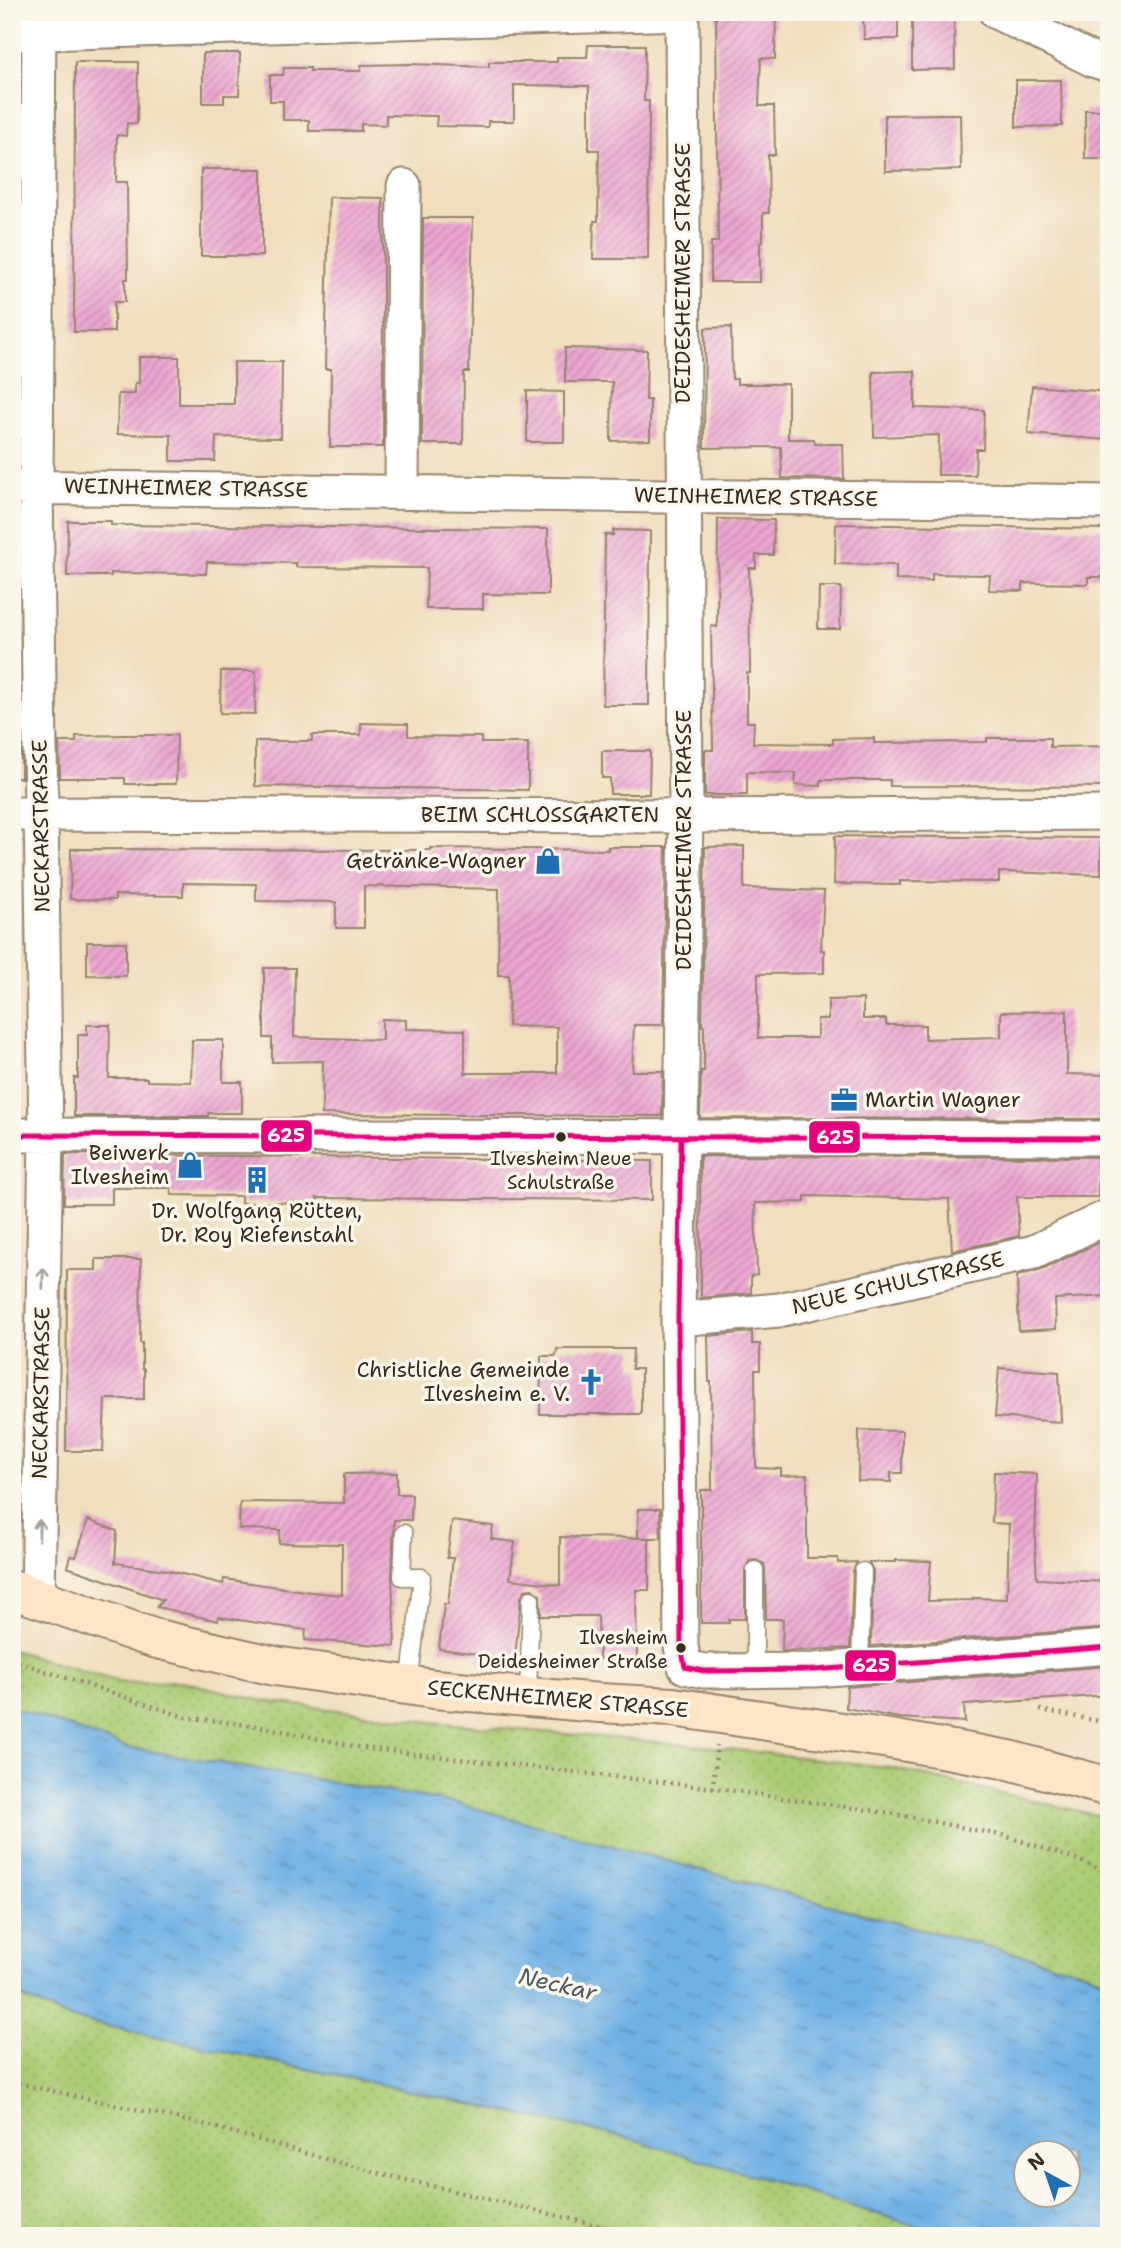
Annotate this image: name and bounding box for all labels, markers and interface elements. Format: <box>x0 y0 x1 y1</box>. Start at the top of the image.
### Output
street label: DEIDESHEIMER STRASSE <box>669 143 697 403</box>
street label: WEINHEIMER STRASSE <box>64 472 308 504</box>
street label: WEINHEIMER STRASSE <box>634 481 878 513</box>
street label: DEIDESHEIMER STRASSE <box>670 710 698 970</box>
street label: NECKARSTRASSE <box>25 739 57 913</box>
street label: BEIM SCHLOSSGARTEN <box>421 801 659 829</box>
shop icon: Getränke-Wagner <box>533 846 563 876</box>
place label: Getränke-Wagner <box>346 847 527 875</box>
office icon: Martin Wagner <box>829 1085 859 1115</box>
place label: Martin Wagner <box>865 1086 1021 1114</box>
line badge: 625 <box>260 1119 313 1153</box>
line badge: 625 <box>808 1120 861 1154</box>
text: 625 <box>267 1123 305 1148</box>
text: 625 <box>816 1125 854 1150</box>
marker: Ilvesheim Neue Schulstraße <box>554 1130 568 1144</box>
place label: Beiwerk Ilvesheim <box>71 1139 169 1191</box>
place label: Ilvesheim Neue Schulstraße <box>490 1146 632 1195</box>
shop icon: Beiwerk Ilvesheim <box>175 1150 205 1180</box>
building icon: Dr. Wolfgang Rütten, Dr. Roy Riefenstahl <box>242 1165 272 1195</box>
place label: Dr. Wolfgang Rütten, Dr. Roy Riefenstahl <box>152 1197 362 1249</box>
street label: NEUE SCHULSTRASSE <box>789 1245 1007 1321</box>
one-way arrow <box>37 1267 50 1290</box>
street label: NECKARSTRASSE <box>25 1306 57 1480</box>
place label: Christliche Gemeinde Ilvesheim e. V. <box>357 1356 570 1408</box>
church icon: Christliche Gemeinde Ilvesheim e. V. <box>576 1367 606 1397</box>
one-way arrow <box>32 1519 46 1542</box>
place label: Ilvesheim Deidesheimer Straße <box>478 1625 668 1674</box>
marker: Ilvesheim Deidesheimer Straße <box>674 1641 688 1655</box>
line badge: 625 <box>844 1649 897 1682</box>
text: 625 <box>852 1653 890 1678</box>
street label: SECKENHEIMER STRASSE <box>426 1674 690 1724</box>
water label: Neckar <box>516 1960 601 2008</box>
north arrow <box>1012 2140 1082 2210</box>
text: N <box>1023 2147 1050 2176</box>

